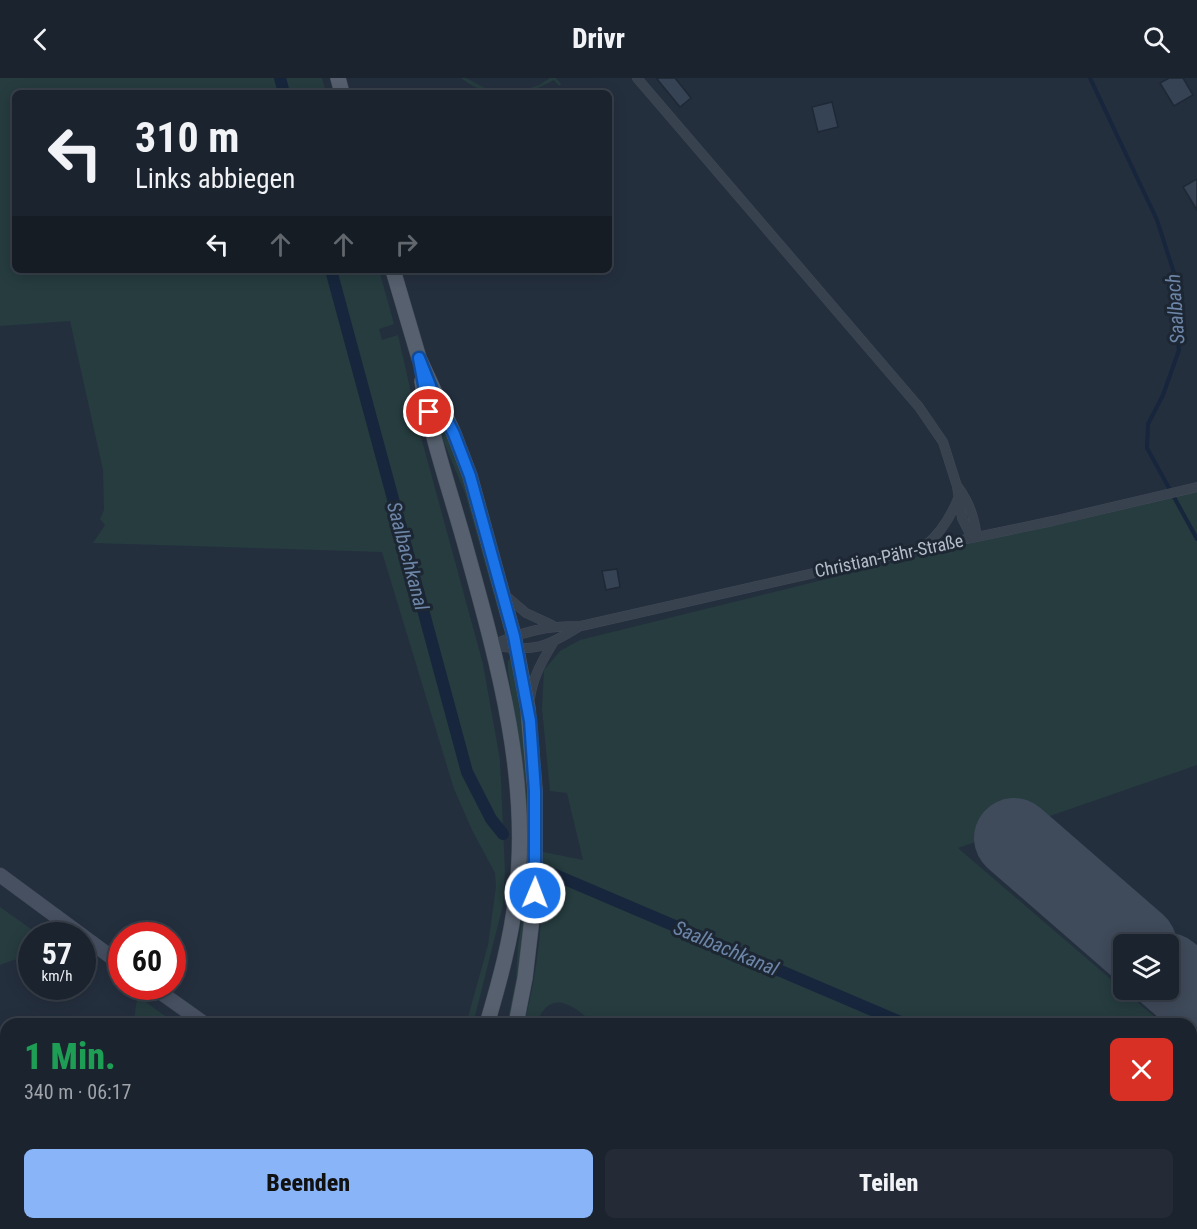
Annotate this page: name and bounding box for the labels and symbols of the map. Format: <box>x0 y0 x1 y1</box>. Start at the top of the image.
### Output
water label: Saalbach <box>1161 273 1189 345</box>
pin <box>403 386 454 437</box>
water label: Saalbachkanal <box>382 499 434 613</box>
street label: Christian-Pähr-Straße <box>813 530 965 582</box>
position arrow <box>503 861 567 925</box>
water label: Saalbachkanal <box>670 915 783 981</box>
speed limit sign: 60 <box>108 922 186 1000</box>

